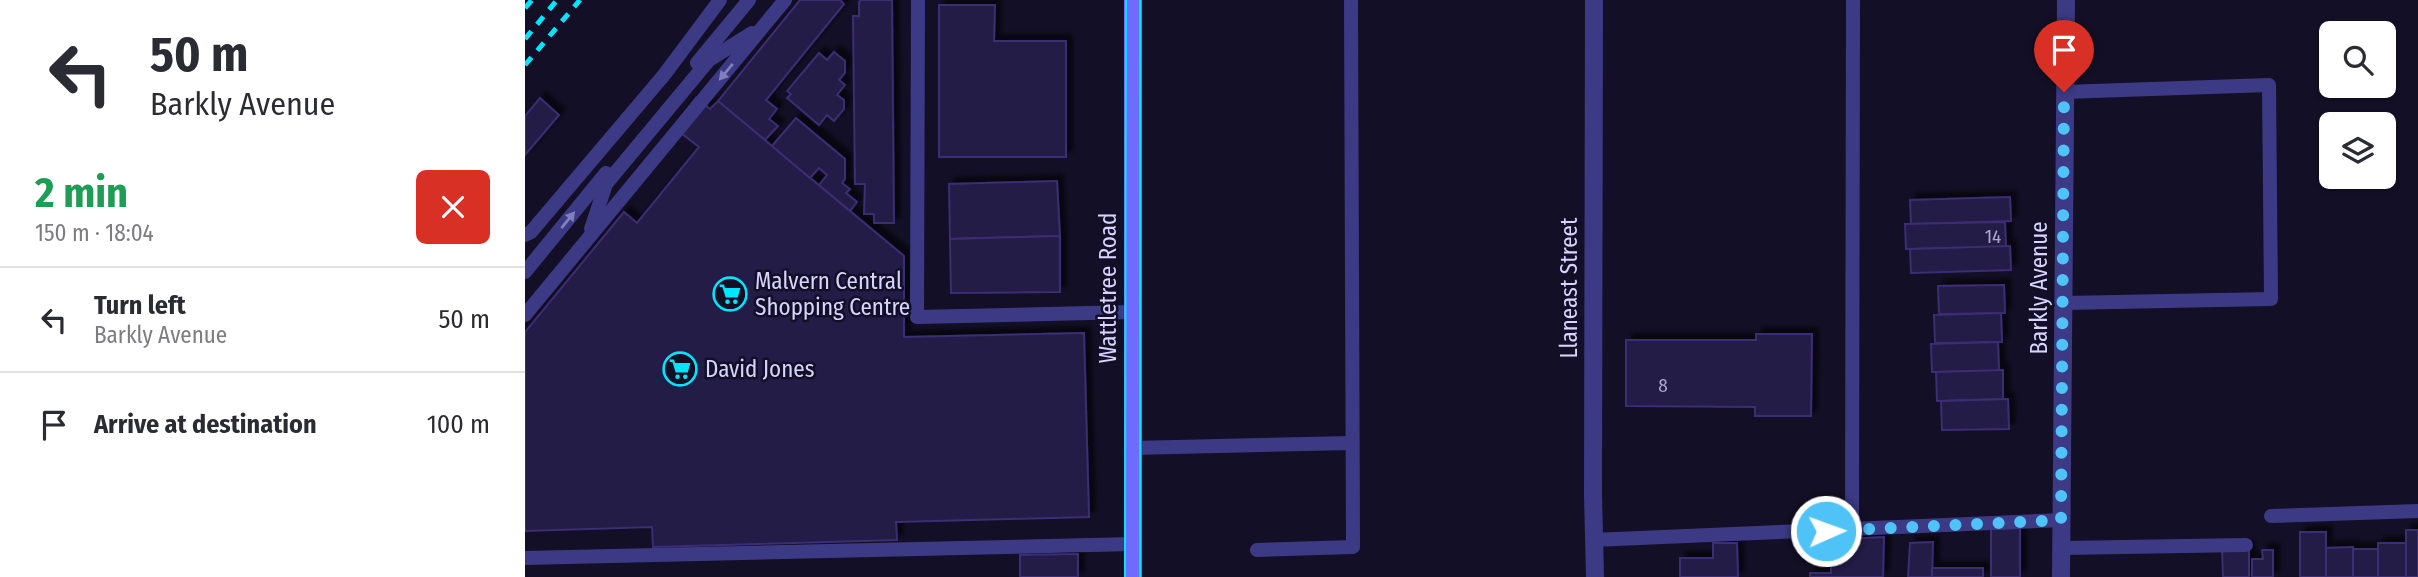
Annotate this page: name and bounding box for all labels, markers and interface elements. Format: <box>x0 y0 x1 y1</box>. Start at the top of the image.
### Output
pin <box>2034 20 2094 92</box>
map controls <box>2319 21 2396 189</box>
button: search <box>2319 21 2396 98</box>
text: 50 m <box>150 25 248 84</box>
icon: left <box>35 28 126 119</box>
icon: arrive <box>2045 31 2083 69</box>
one-way arrow <box>719 63 734 80</box>
text: Barkly Avenue <box>150 85 335 123</box>
button: layers <box>2319 112 2396 189</box>
text: 2 min <box>35 168 128 218</box>
button: close <box>416 170 490 244</box>
one-way arrow <box>560 211 575 228</box>
street label: Wattletree Road <box>1094 213 1122 363</box>
street label: Llaneast Street <box>1555 217 1583 358</box>
text: 150 m · 18:04 <box>35 219 154 247</box>
street label: Barkly Avenue <box>2025 221 2053 355</box>
house number: 14 <box>1985 225 2001 248</box>
place label: Malvern Central Shopping Centre <box>755 267 910 321</box>
supermarket icon: Malvern Central Shopping Centre <box>711 275 749 313</box>
text: Turn left <box>94 290 186 321</box>
icon: left <box>35 301 73 339</box>
text: 50 m <box>438 304 490 335</box>
text: Barkly Avenue <box>94 321 227 349</box>
supermarket icon: David Jones <box>661 350 699 388</box>
place label: David Jones <box>705 355 815 383</box>
house number: 8 <box>1658 374 1668 397</box>
icon: arrive <box>35 406 73 444</box>
text: Arrive at destination <box>94 409 317 440</box>
text: 100 m <box>427 409 490 440</box>
position arrow <box>1789 494 1863 568</box>

